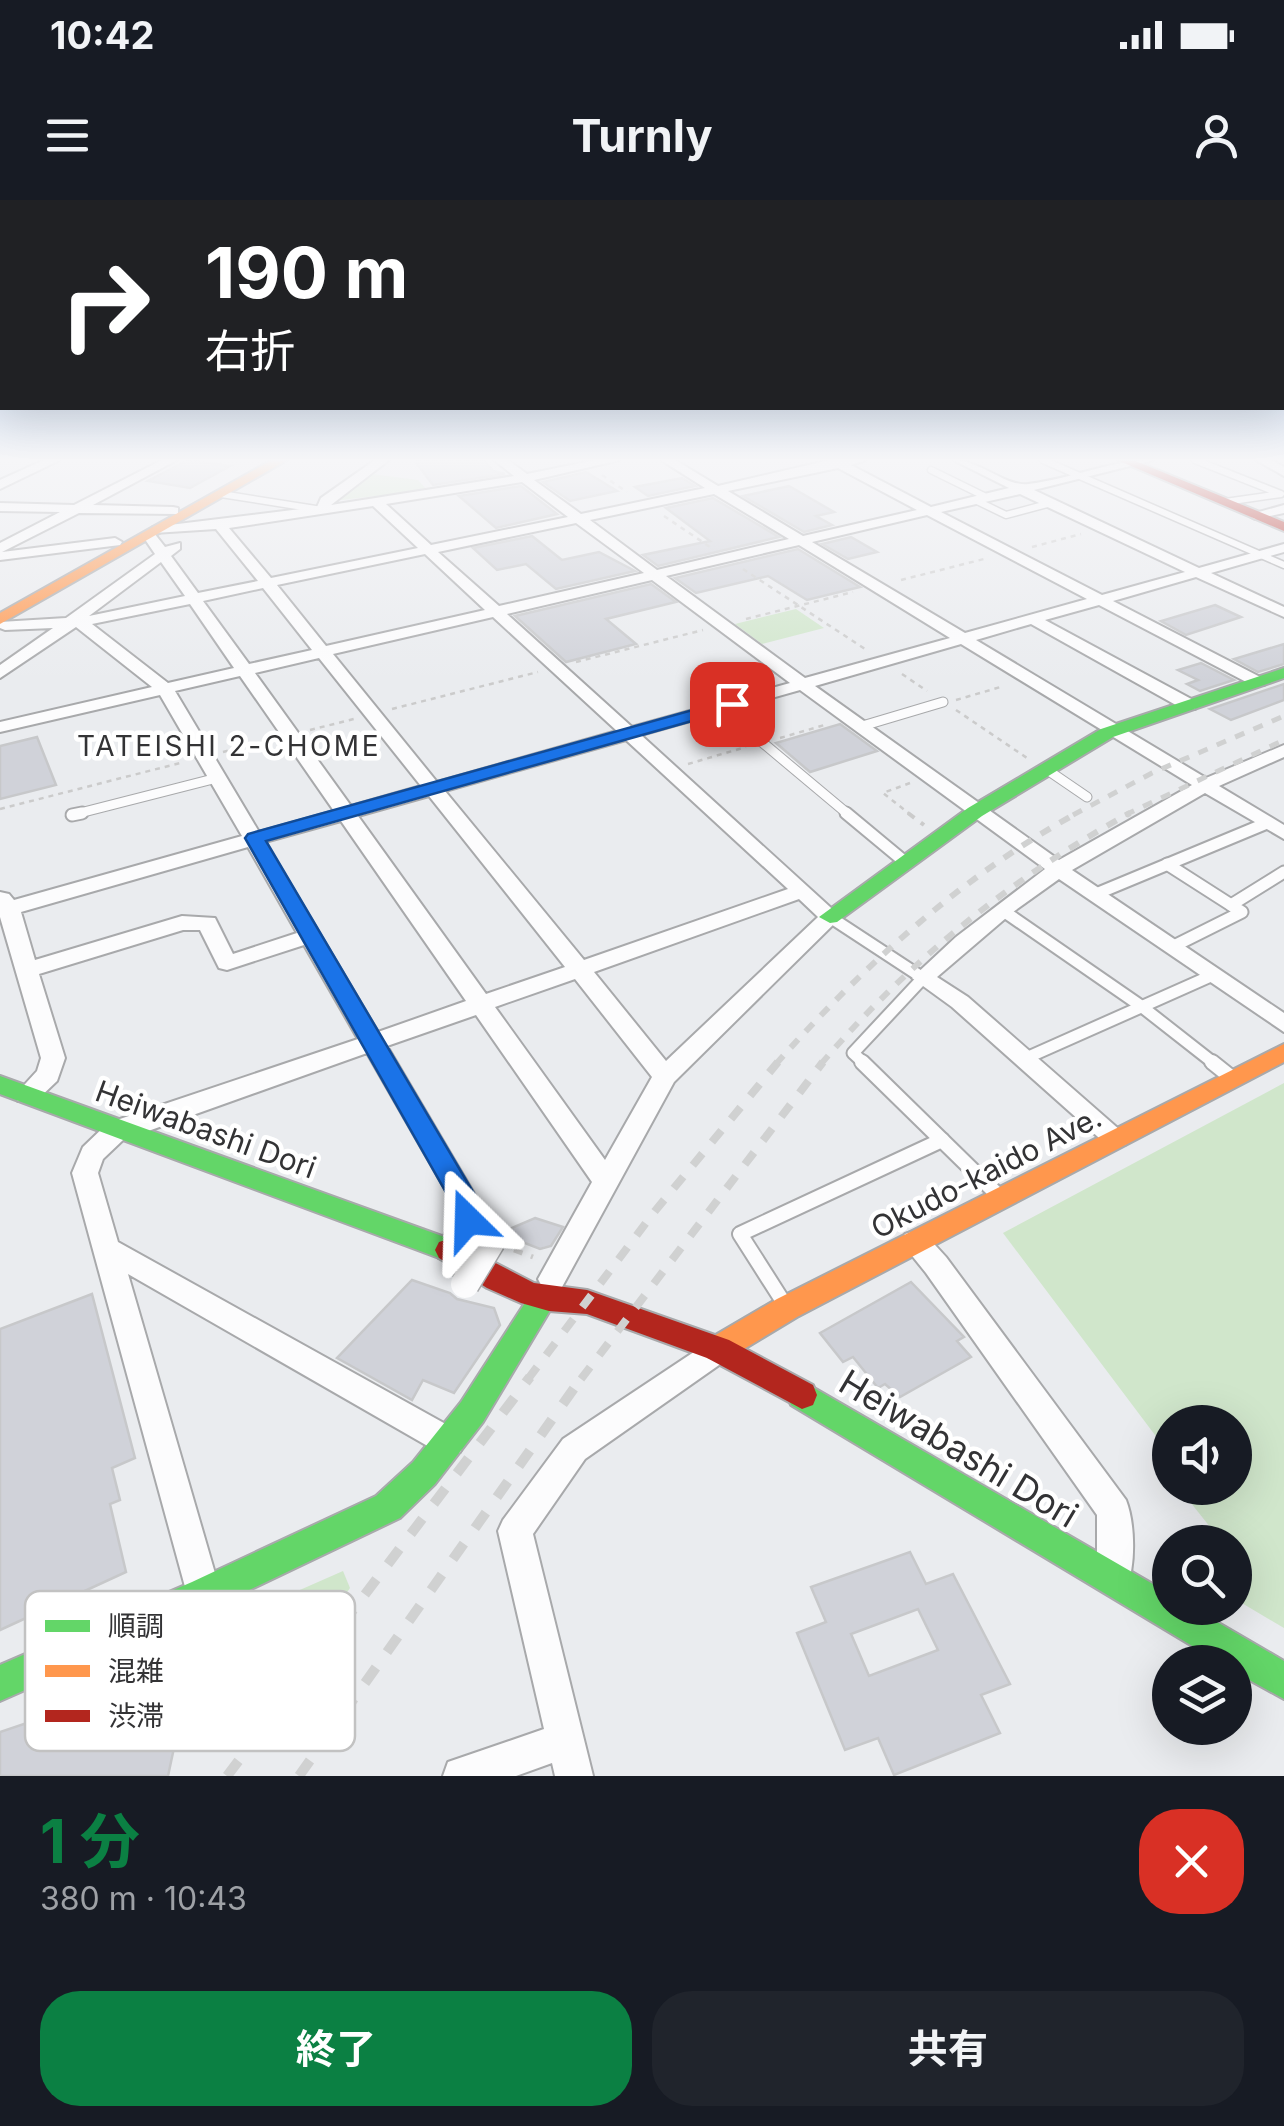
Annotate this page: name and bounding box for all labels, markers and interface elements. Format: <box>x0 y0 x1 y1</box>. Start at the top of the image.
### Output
text: 10:42 <box>50 12 154 58</box>
icon: menu <box>40 108 95 163</box>
text: Turnly <box>571 108 713 163</box>
icon: person <box>1189 108 1244 163</box>
text: 190 m <box>205 230 408 315</box>
icon: right <box>40 240 170 370</box>
text: 右折 <box>205 323 295 378</box>
pin <box>690 662 775 747</box>
icon: arrive <box>705 677 760 732</box>
district label: TATEISHI 2-CHOME <box>77 729 381 763</box>
street label: Heiwabashi Dori <box>91 1072 321 1186</box>
street label: Okudo-kaido Ave. <box>865 1098 1107 1246</box>
position arrow <box>416 1168 520 1272</box>
street label: Heiwabashi Dori <box>832 1360 1086 1536</box>
map controls <box>1152 1405 1252 1745</box>
button: sound <box>1152 1405 1252 1505</box>
button: search <box>1152 1525 1252 1625</box>
legend <box>25 1591 355 1751</box>
text: 順調 <box>108 1609 164 1643</box>
button: layers <box>1152 1645 1252 1745</box>
text: 混雑 <box>108 1654 164 1688</box>
text: 渋滞 <box>108 1699 164 1733</box>
text: 1 分 <box>40 1805 140 1877</box>
button: close <box>1139 1809 1244 1914</box>
text: 380 m · 10:43 <box>40 1879 247 1918</box>
button: 終了 <box>40 1991 632 2106</box>
button: 共有 <box>652 1991 1244 2106</box>

